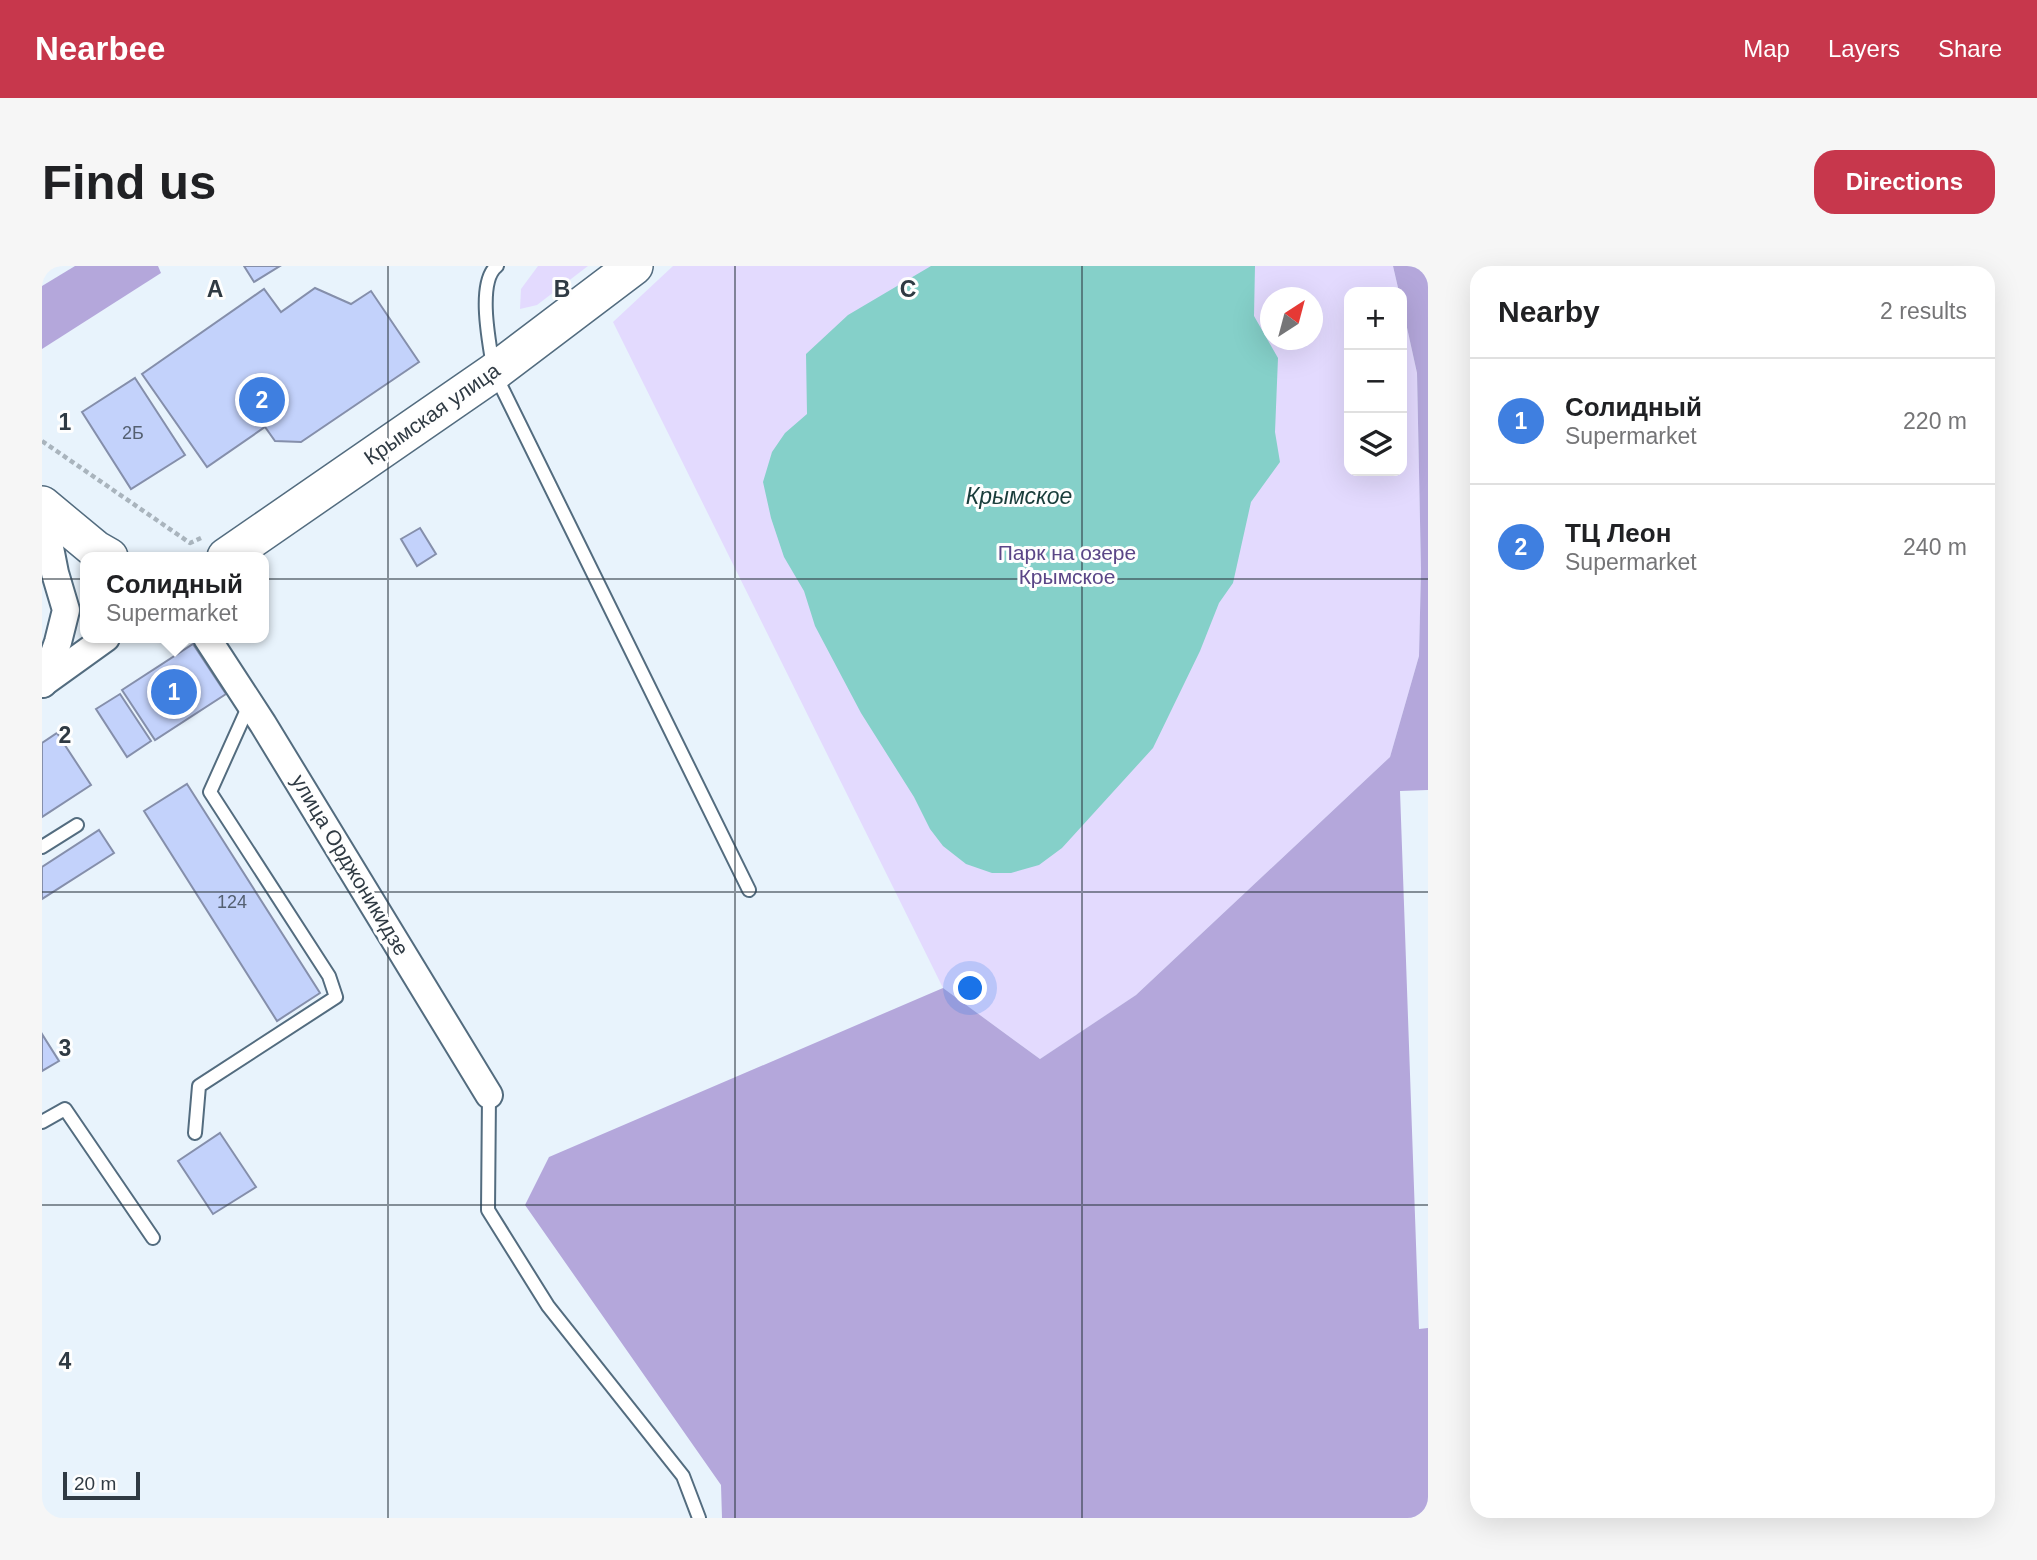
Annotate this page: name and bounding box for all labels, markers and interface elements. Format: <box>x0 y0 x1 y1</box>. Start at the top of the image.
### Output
text: Nearbee <box>35 30 165 67</box>
text: Map <box>1743 35 1790 62</box>
text: Layers <box>1828 35 1900 62</box>
text: Share <box>1938 35 2002 62</box>
button: Directions <box>1814 150 1995 214</box>
text: Find us <box>42 155 216 209</box>
text: A <box>207 276 223 302</box>
text: B <box>554 276 570 302</box>
text: C <box>900 276 916 302</box>
north arrow <box>1260 287 1323 350</box>
map controls <box>1344 287 1407 476</box>
button: + <box>1344 287 1407 350</box>
text: Nearby <box>1498 295 1600 328</box>
text: 2 results <box>1880 298 1967 324</box>
button: − <box>1344 350 1407 413</box>
street label: Крымская улица <box>359 358 504 469</box>
pin: 2 <box>239 374 285 426</box>
text: Солидный <box>1565 392 1702 422</box>
text: 1 <box>1515 408 1527 434</box>
text: 220 m <box>1903 408 1967 434</box>
text: 1 <box>59 409 72 435</box>
button: layers <box>1344 413 1407 476</box>
house number: 2Б <box>122 423 144 443</box>
text: Supermarket <box>1565 423 1697 449</box>
water label: Крымское <box>966 483 1072 509</box>
text: ТЦ Леон <box>1565 518 1671 548</box>
text: 2 <box>1515 534 1527 560</box>
text: 240 m <box>1903 534 1967 560</box>
park label: Парк на озере Крымское <box>998 541 1136 588</box>
text: Supermarket <box>1565 549 1697 575</box>
popup <box>80 552 269 643</box>
text: Солидный <box>106 569 243 599</box>
text: Supermarket <box>106 600 238 626</box>
pin: 1 <box>151 666 197 718</box>
text: 2 <box>59 722 71 748</box>
street label: улица Орджоникидзе <box>287 770 414 959</box>
house number: 124 <box>217 892 247 912</box>
your location <box>953 971 987 1005</box>
text: 3 <box>59 1035 71 1061</box>
text: 4 <box>59 1348 72 1374</box>
scale bar <box>63 1469 140 1501</box>
text: 20 m <box>74 1473 116 1494</box>

